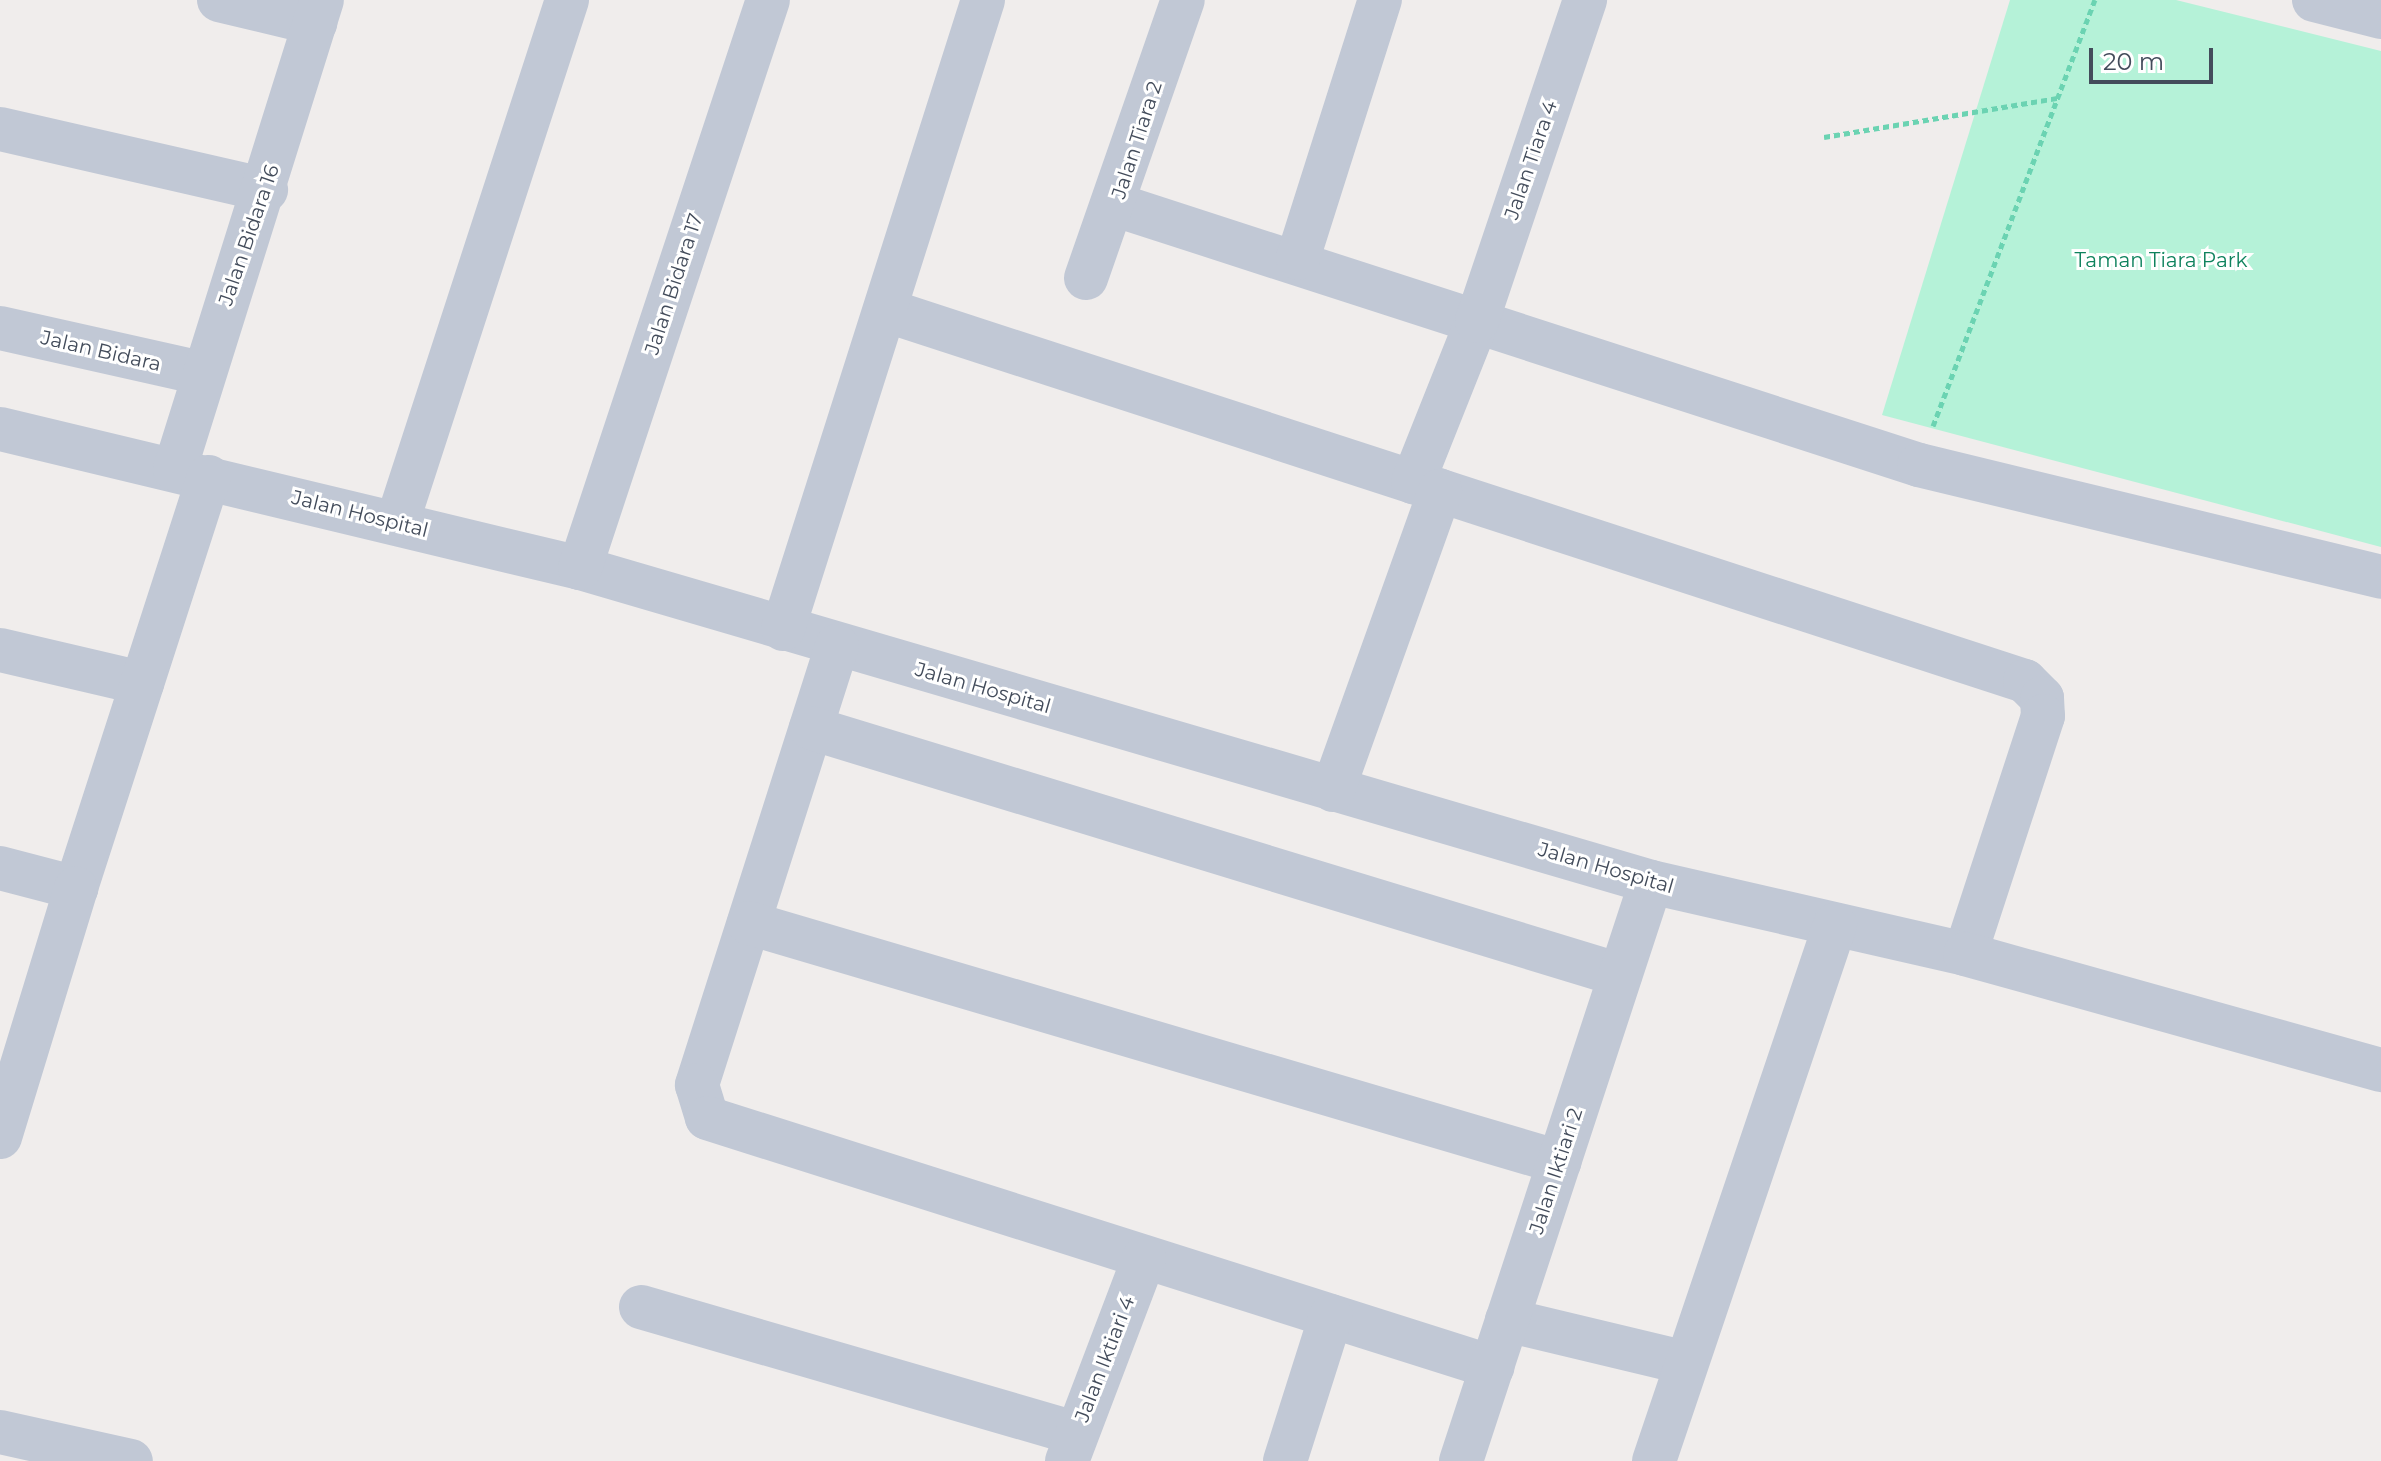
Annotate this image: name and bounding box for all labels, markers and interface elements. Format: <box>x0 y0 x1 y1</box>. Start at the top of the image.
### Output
scale bar <box>2093 32 2217 82</box>
text: 20 m <box>2103 47 2164 76</box>
street label: Jalan Tiara 2 <box>1107 78 1167 202</box>
street label: Jalan Tiara 4 <box>1499 98 1563 222</box>
street label: Jalan Bidara 16 <box>214 161 284 309</box>
street label: Jalan Bidara 17 <box>640 210 708 358</box>
park label: Taman Tiara Park <box>2074 248 2248 272</box>
street label: Jalan Bidara <box>39 326 163 376</box>
street label: Jalan Hospital <box>289 485 431 543</box>
street label: Jalan Hospital <box>912 657 1054 719</box>
street label: Jalan Hospital <box>1535 837 1677 899</box>
street label: Jalan Iktiari 2 <box>1524 1105 1588 1237</box>
street label: Jalan Iktiari 4 <box>1070 1293 1140 1425</box>

